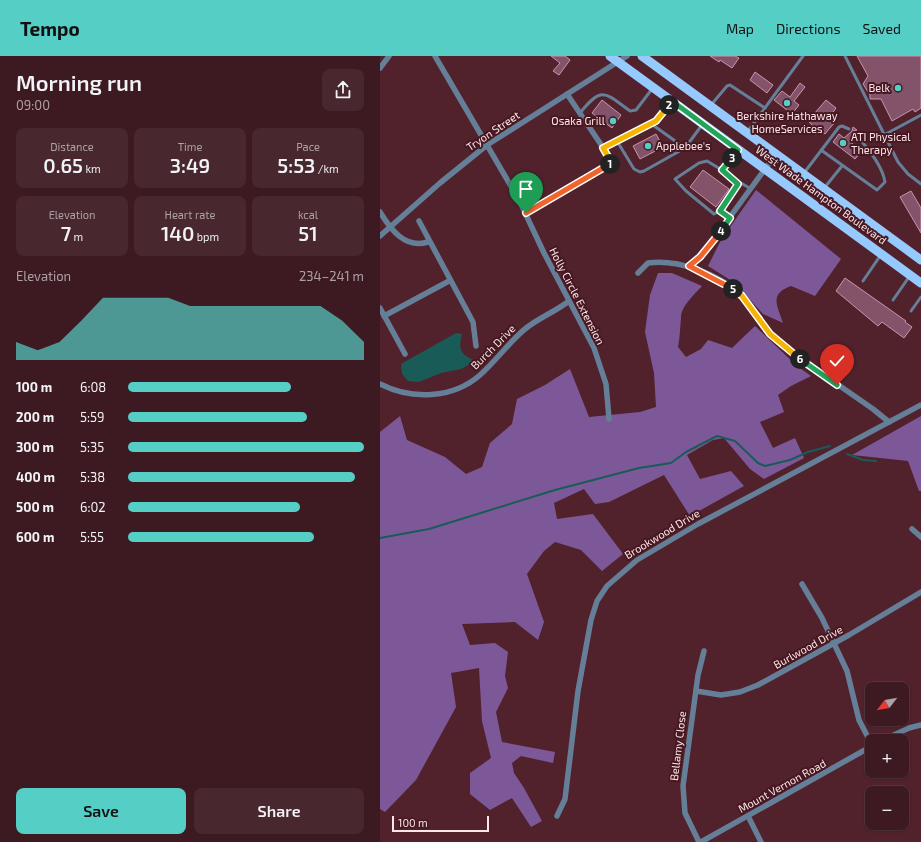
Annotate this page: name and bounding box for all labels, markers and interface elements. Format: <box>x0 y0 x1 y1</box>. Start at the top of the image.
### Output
text: Tempo <box>20 17 80 40</box>
text: Map <box>726 20 754 37</box>
text: Directions <box>776 20 841 37</box>
text: Saved <box>863 20 901 37</box>
text: Morning run <box>16 69 142 95</box>
button: share <box>322 69 364 111</box>
place label: Belk <box>868 81 890 94</box>
marker: Belk <box>893 83 903 93</box>
pin: 2 <box>659 95 679 115</box>
text: 09:00 <box>16 97 50 113</box>
text: 2 <box>666 98 672 111</box>
marker: Berkshire Hathaway HomeServices <box>782 98 792 108</box>
street label: Tryon Street <box>464 108 522 153</box>
place label: Berkshire Hathaway HomeServices <box>737 109 838 135</box>
place label: Osaka Grill <box>551 114 606 127</box>
marker: Osaka Grill <box>608 116 618 126</box>
place label: ATI Physical Therapy <box>851 130 911 156</box>
marker: ATI Physical Therapy <box>838 138 848 148</box>
place label: Applebee's <box>656 139 711 152</box>
text: Distance <box>50 140 94 153</box>
text: Time <box>178 140 202 153</box>
text: Pace <box>296 140 320 153</box>
marker: Applebee's <box>643 141 653 151</box>
street label: West Wade Hampton Boulevard <box>753 143 889 247</box>
pin: 3 <box>722 148 742 168</box>
text: 3 <box>729 151 735 164</box>
text: 0.65 <box>43 153 83 177</box>
text: 3:49 <box>170 153 210 177</box>
text: 5:53 <box>277 153 315 177</box>
pin: 1 <box>600 154 620 174</box>
text: 1 <box>608 157 612 170</box>
text: km <box>83 162 101 175</box>
text: /km <box>315 162 339 175</box>
pin <box>509 172 543 213</box>
icon: arrive <box>515 178 537 200</box>
text: Elevation <box>49 208 95 221</box>
text: Heart rate <box>165 208 215 221</box>
text: kcal <box>298 208 318 221</box>
text: 7 <box>61 221 71 245</box>
text: 140 <box>161 221 194 245</box>
text: 51 <box>298 221 318 245</box>
pin: 4 <box>711 221 731 241</box>
text: 4 <box>717 224 725 237</box>
text: m <box>71 230 83 243</box>
text: bpm <box>194 230 219 243</box>
street label: Holly Circle Extension <box>547 245 608 347</box>
text: Elevation <box>16 268 71 284</box>
text: 234–241 m <box>299 268 364 284</box>
pin: 5 <box>723 279 743 299</box>
text: 5 <box>730 282 736 295</box>
street label: Burch Drive <box>468 322 518 372</box>
pin <box>820 344 854 385</box>
pin: 6 <box>790 349 810 369</box>
icon: check <box>826 350 848 372</box>
text: 6 <box>797 352 803 365</box>
text: 100 m <box>16 379 52 395</box>
text: 6:08 <box>80 379 106 395</box>
text: 200 m <box>16 409 54 425</box>
text: 5:59 <box>80 409 104 425</box>
text: 300 m <box>16 439 54 455</box>
text: 5:35 <box>80 439 104 455</box>
text: 400 m <box>16 469 55 485</box>
text: 5:38 <box>80 469 105 485</box>
text: 500 m <box>16 499 54 515</box>
text: 6:02 <box>80 499 106 515</box>
street label: Brookwood Drive <box>622 506 702 561</box>
text: 600 m <box>16 529 54 545</box>
text: 5:55 <box>80 529 104 545</box>
street label: Burlwood Drive <box>771 622 845 671</box>
north arrow <box>865 682 909 726</box>
map controls <box>865 682 909 830</box>
street label: Bellamy Close <box>667 710 688 782</box>
button: + <box>865 734 909 778</box>
street label: Mount Vernon Road <box>736 756 828 815</box>
button: − <box>865 786 909 830</box>
button: Save <box>16 788 186 834</box>
button: Share <box>194 788 364 834</box>
scale bar <box>392 814 489 833</box>
text: 100 m <box>398 816 428 829</box>

